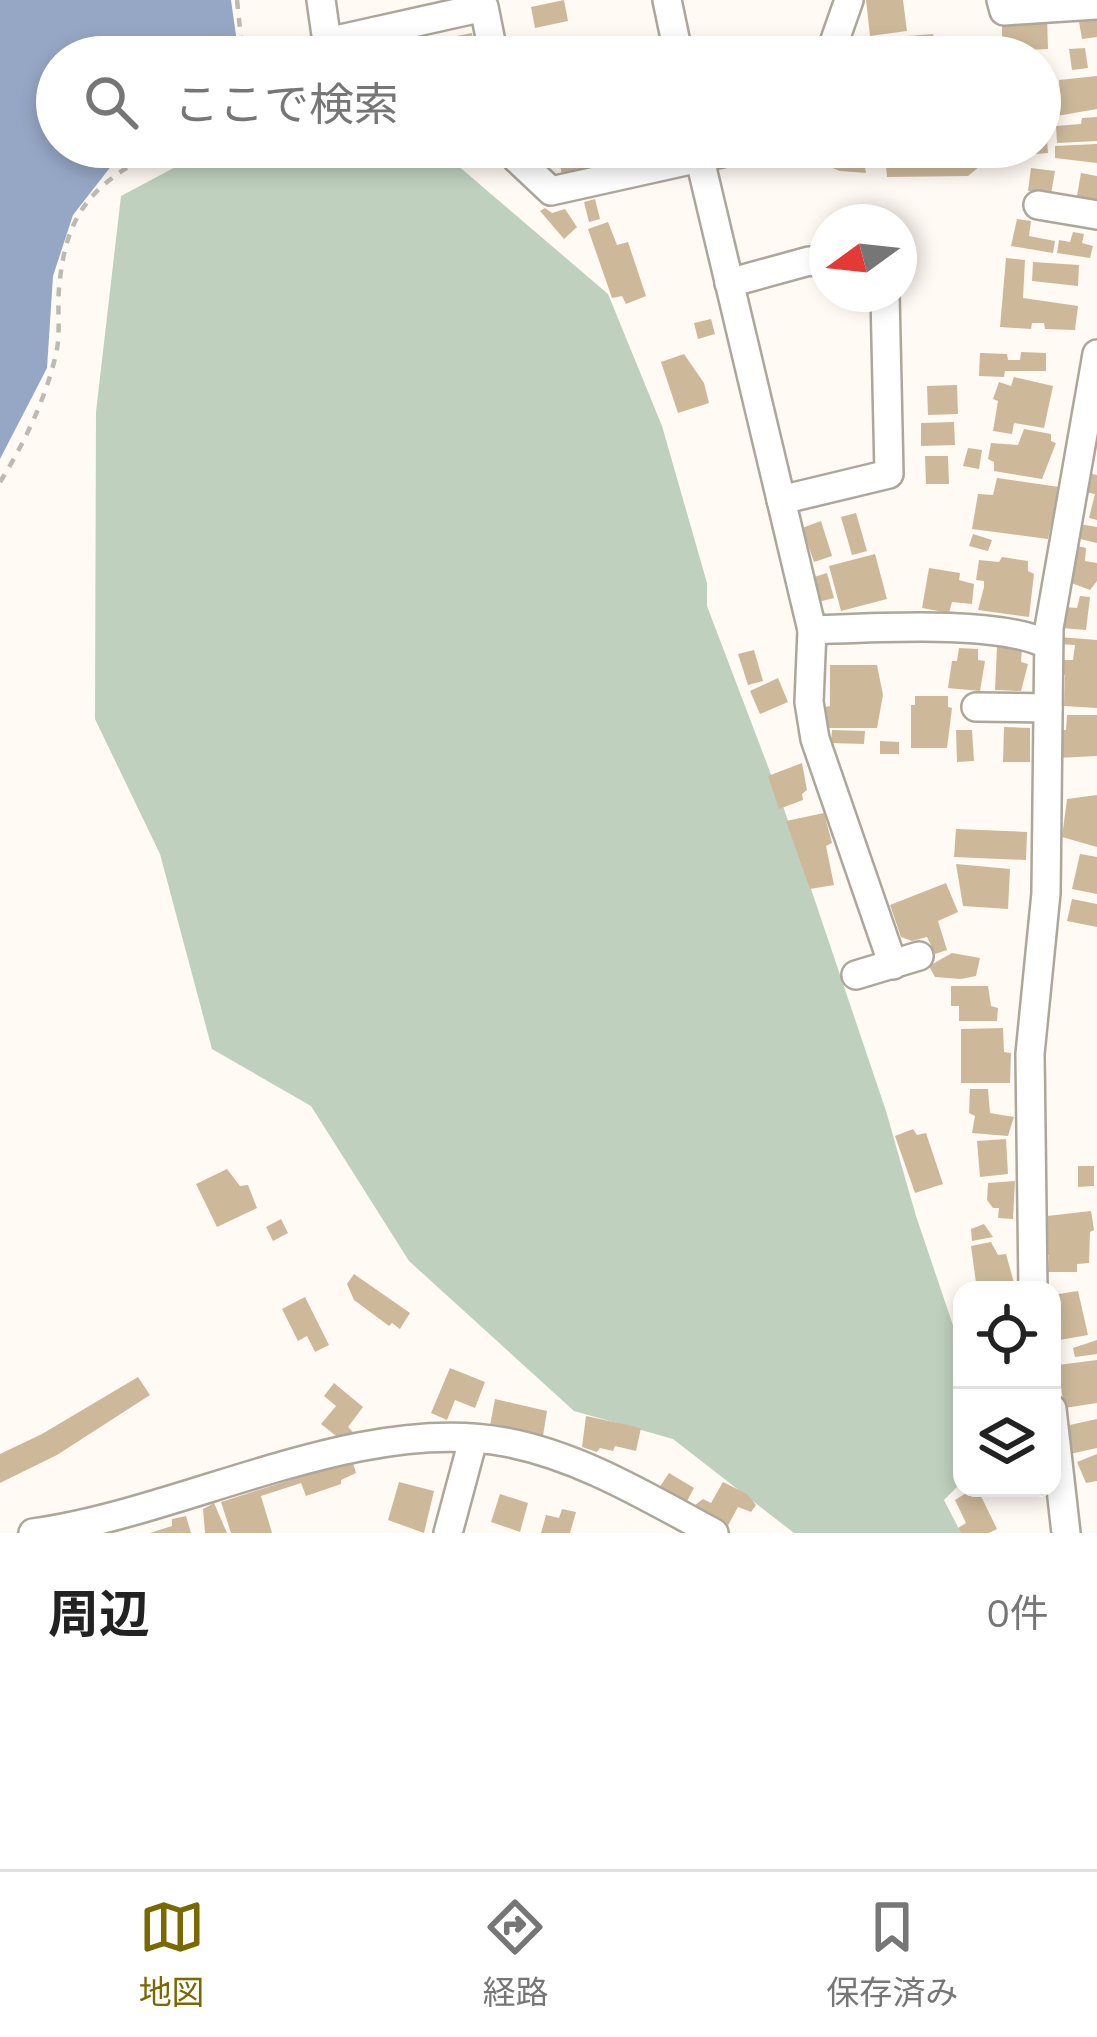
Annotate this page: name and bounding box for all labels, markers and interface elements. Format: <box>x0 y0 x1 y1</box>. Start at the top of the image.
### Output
search box <box>36 36 1061 168</box>
icon: search <box>78 69 144 135</box>
text: ここで検索 <box>174 75 399 136</box>
north arrow <box>809 204 917 312</box>
map controls <box>953 1281 1061 1497</box>
button: locate <box>953 1281 1061 1389</box>
button: layers <box>953 1389 1061 1497</box>
text: 周辺 <box>48 1580 150 1650</box>
text: 0件 <box>987 1588 1049 1641</box>
tab: 地図 <box>139 1894 205 2016</box>
tab: 経路 <box>482 1894 548 2016</box>
tab: 保存済み <box>826 1894 958 2016</box>

